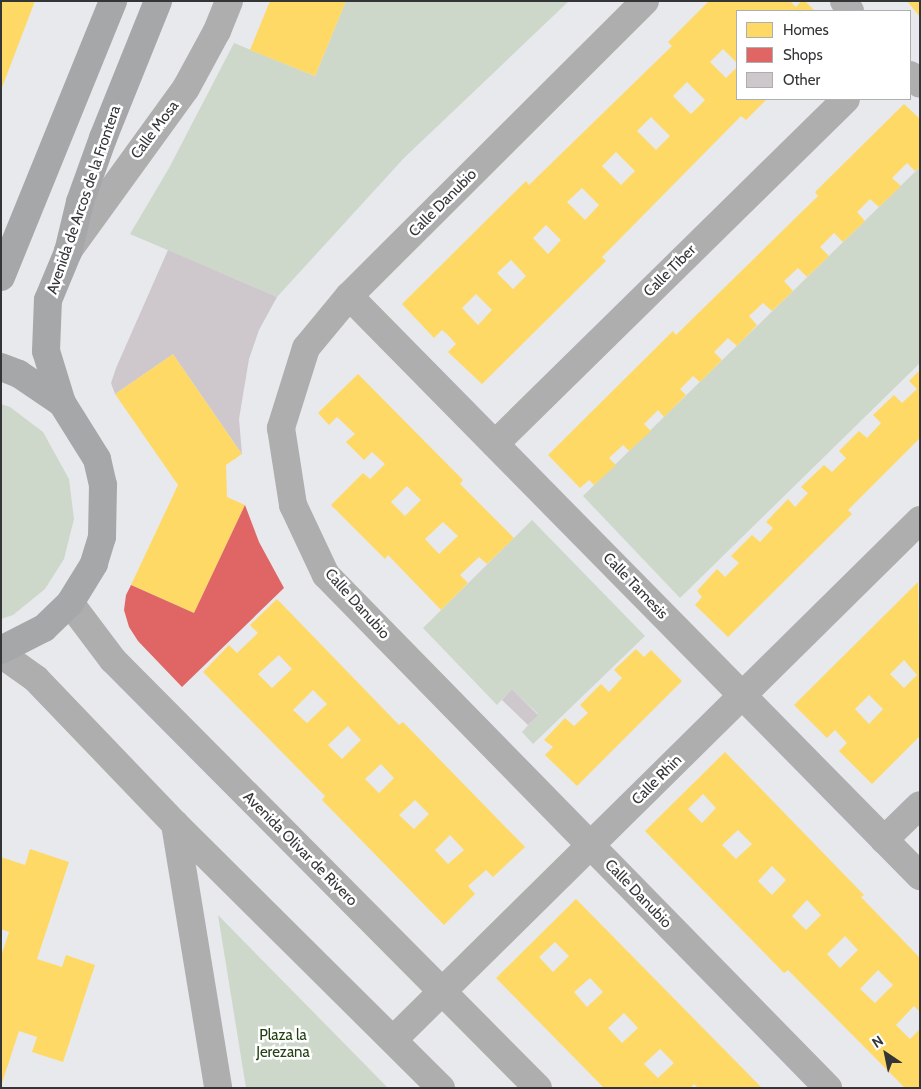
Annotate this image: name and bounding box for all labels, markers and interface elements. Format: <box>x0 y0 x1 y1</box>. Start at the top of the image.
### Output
legend <box>736 10 911 100</box>
text: Homes <box>783 21 829 39</box>
text: Shops <box>783 46 823 64</box>
text: Other <box>783 71 820 89</box>
street label: Calle Mosa <box>127 97 183 163</box>
street label: Avenida de Arcos de la Frontera <box>43 103 125 297</box>
street label: Calle Danubio <box>405 165 481 241</box>
street label: Calle Tíber <box>640 241 700 301</box>
street label: Calle Tamesis <box>599 549 671 623</box>
street label: Calle Danubio <box>321 565 393 643</box>
street label: Calle Rhin <box>628 751 686 809</box>
street label: Avenida Olivar de Rivero <box>239 788 361 910</box>
street label: Calle Danubio <box>601 856 675 932</box>
park label: Plaza la Jerezana <box>256 1026 310 1061</box>
north arrow <box>861 1029 911 1079</box>
text: N <box>868 1031 887 1052</box>

